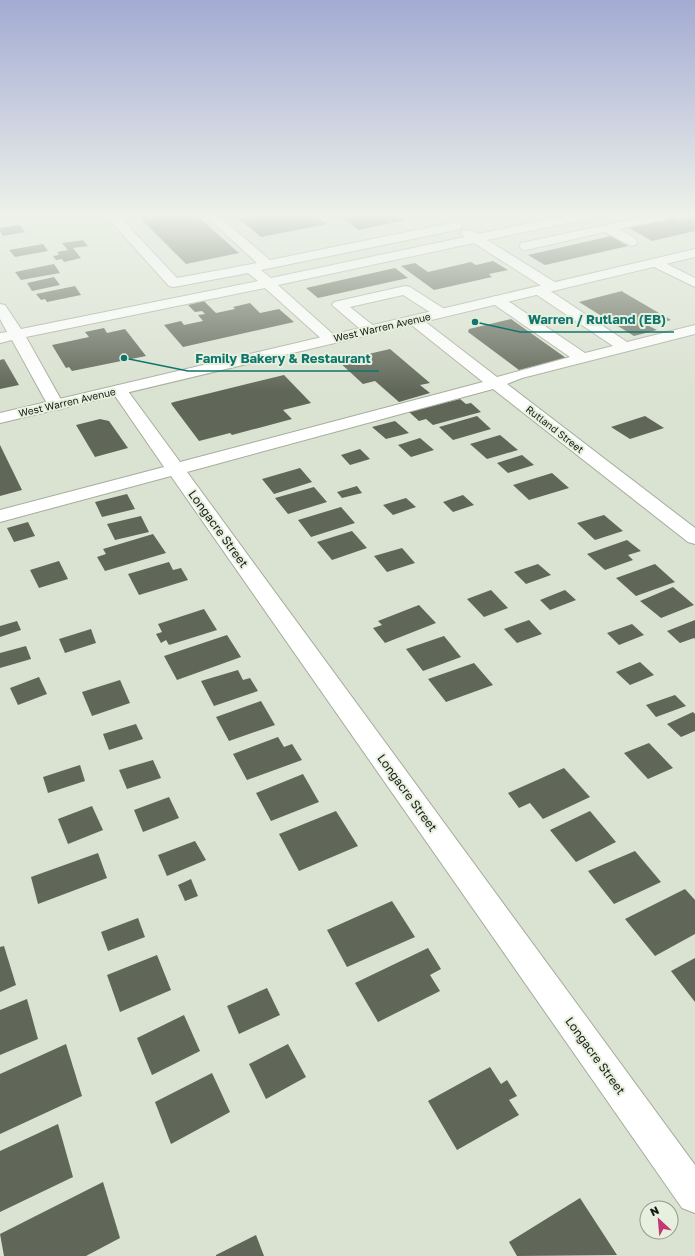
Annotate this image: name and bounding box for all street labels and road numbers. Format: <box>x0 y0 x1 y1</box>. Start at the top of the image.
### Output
street label: West Warren Avenue <box>332 310 432 344</box>
street label: West Warren Avenue <box>17 385 117 419</box>
street label: Rutland Street <box>524 403 586 455</box>
street label: Longacre Street <box>185 487 252 571</box>
street label: Longacre Street <box>374 751 441 835</box>
street label: Longacre Street <box>562 1014 629 1098</box>

